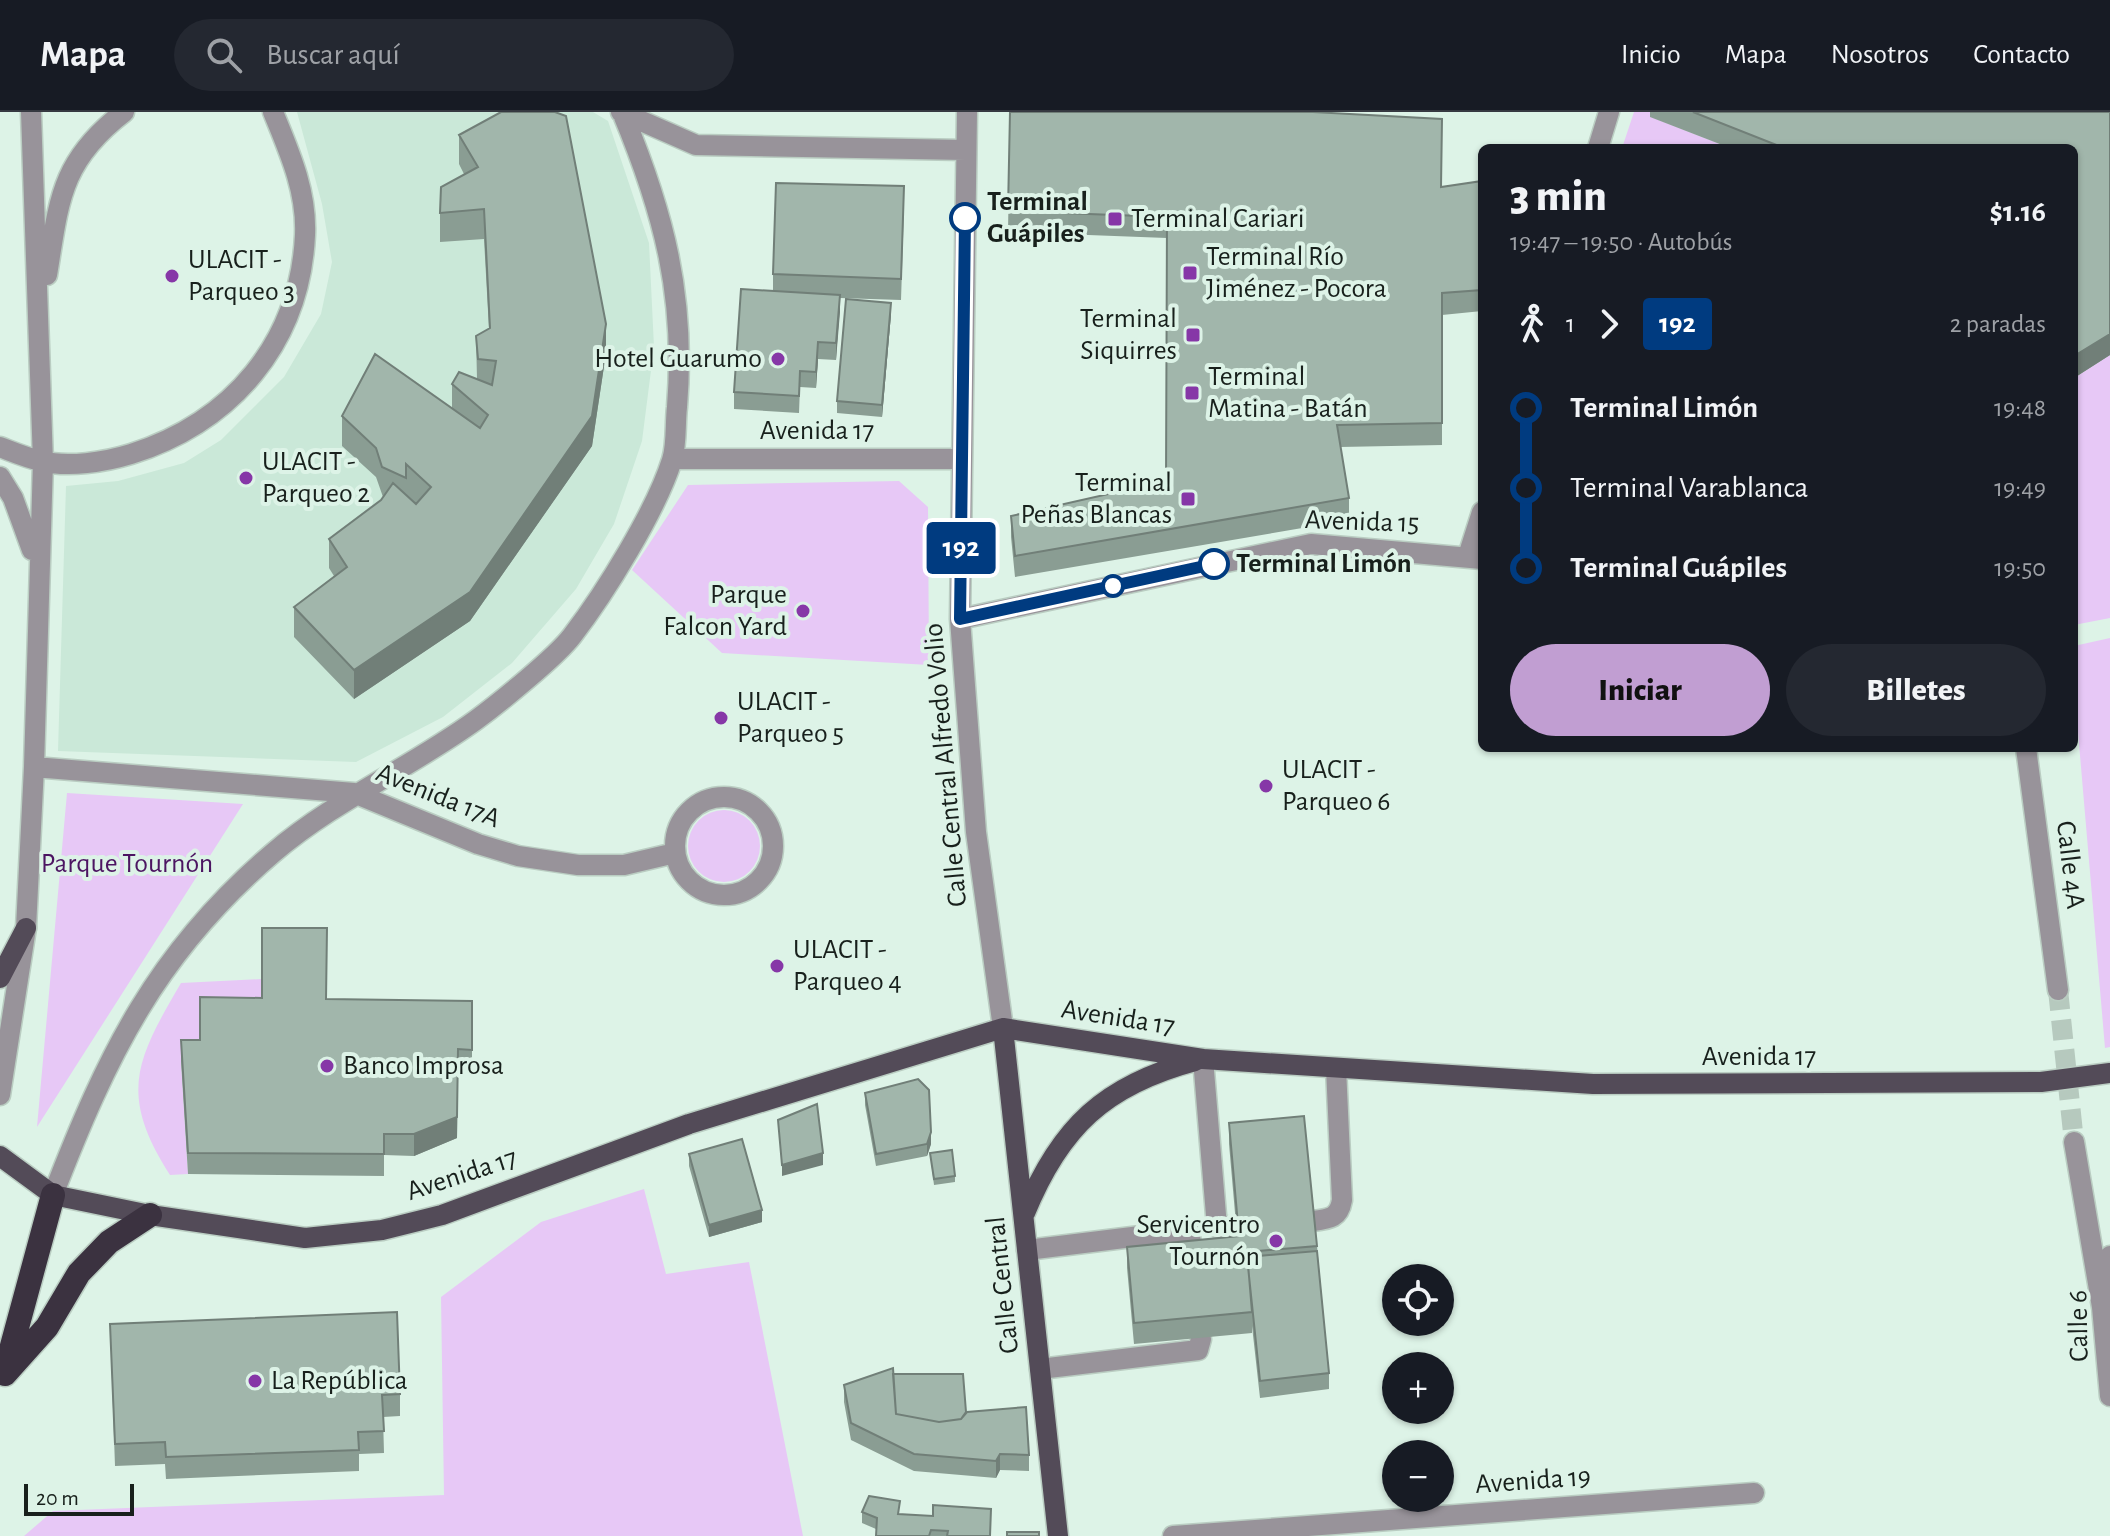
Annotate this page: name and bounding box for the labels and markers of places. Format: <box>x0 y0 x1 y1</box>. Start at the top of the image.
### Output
place label: Terminal Guápiles <box>987 188 1088 248</box>
marker: Terminal Guápiles <box>950 203 980 233</box>
place label: Terminal Cariari <box>1131 205 1304 233</box>
marker: Terminal Cariari <box>1106 210 1124 228</box>
place label: Terminal Río Jiménez - Pocora <box>1206 243 1387 303</box>
place label: ULACIT - Parqueo 3 <box>188 246 295 306</box>
marker: Terminal Río Jiménez - Pocora <box>1181 264 1199 282</box>
marker: ULACIT - Parqueo 3 <box>163 267 181 285</box>
place label: Terminal Siquirres <box>1080 305 1177 365</box>
marker: Terminal Siquirres <box>1184 326 1202 344</box>
place label: Hotel Guarumo <box>594 345 762 373</box>
marker: Hotel Guarumo <box>769 350 787 368</box>
place label: Terminal Matina - Batán <box>1208 363 1368 423</box>
marker: Terminal Matina - Batán <box>1183 384 1201 402</box>
place label: ULACIT - Parqueo 2 <box>262 448 370 508</box>
marker: ULACIT - Parqueo 2 <box>237 469 255 487</box>
place label: Terminal Peñas Blancas <box>1020 469 1172 529</box>
marker: Terminal Peñas Blancas <box>1179 490 1197 508</box>
marker: Terminal Limón <box>1199 549 1229 579</box>
place label: Terminal Limón <box>1236 550 1412 578</box>
unlabelled marker <box>1102 575 1124 597</box>
place label: Parque Falcon Yard <box>663 581 787 641</box>
marker: Parque Falcon Yard <box>794 602 812 620</box>
place label: ULACIT - Parqueo 5 <box>737 688 844 748</box>
marker: ULACIT - Parqueo 5 <box>712 709 730 727</box>
place label: ULACIT - Parqueo 6 <box>1282 756 1390 816</box>
marker: ULACIT - Parqueo 6 <box>1257 777 1275 795</box>
place label: ULACIT - Parqueo 4 <box>793 936 902 996</box>
marker: ULACIT - Parqueo 4 <box>768 957 786 975</box>
place label: Banco Improsa <box>343 1052 504 1080</box>
marker: Banco Improsa <box>318 1057 336 1075</box>
place label: Servicentro Tournón <box>1137 1211 1260 1271</box>
marker: Servicentro Tournón <box>1267 1232 1285 1250</box>
place label: La República <box>271 1367 408 1395</box>
marker: La República <box>246 1372 264 1390</box>

